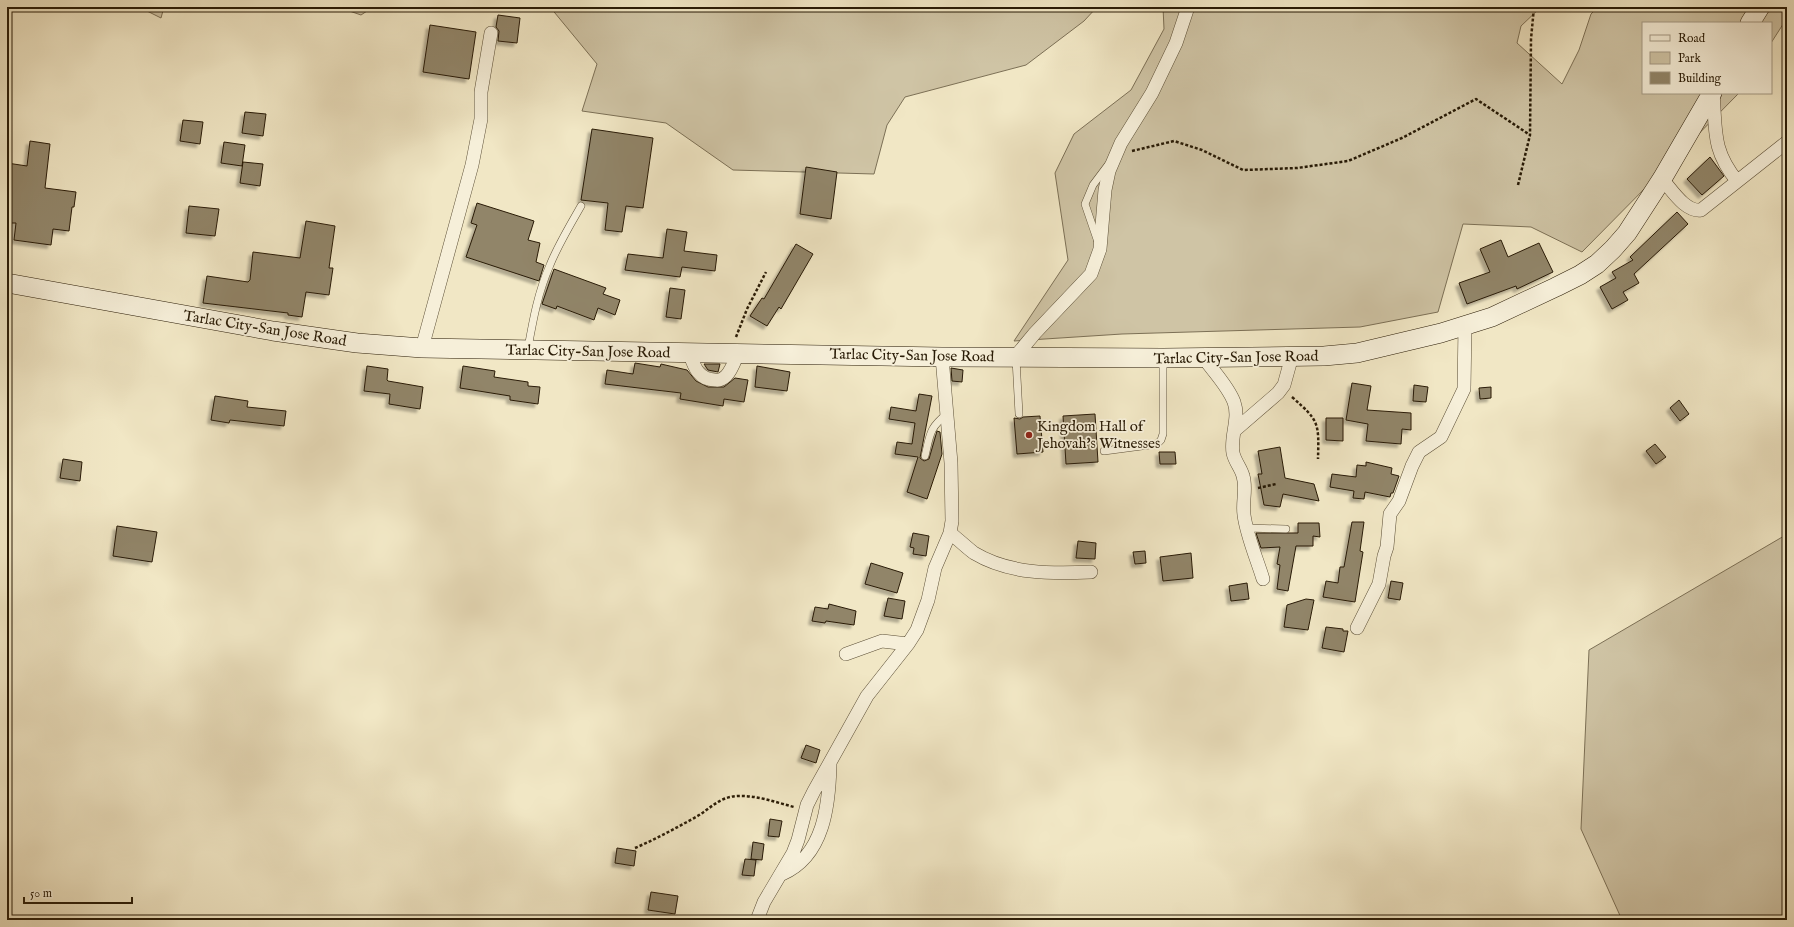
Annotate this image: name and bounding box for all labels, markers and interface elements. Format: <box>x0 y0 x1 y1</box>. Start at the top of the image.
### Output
legend <box>1642 22 1772 94</box>
text: Road <box>1678 31 1706 46</box>
text: Park <box>1678 51 1701 66</box>
text: Building <box>1678 71 1722 86</box>
street label: Tarlac City-San Jose Road <box>182 306 349 351</box>
street label: Tarlac City-San Jose Road <box>505 341 672 362</box>
street label: Tarlac City-San Jose Road <box>829 345 996 366</box>
street label: Tarlac City-San Jose Road <box>1153 347 1320 368</box>
place label: Kingdom Hall of Jehovah's Witnesses <box>1035 417 1160 453</box>
marker: Kingdom Hall of Jehovah's Witnesses <box>1024 430 1034 440</box>
scale bar <box>24 879 132 905</box>
text: 50 m <box>30 886 52 901</box>

